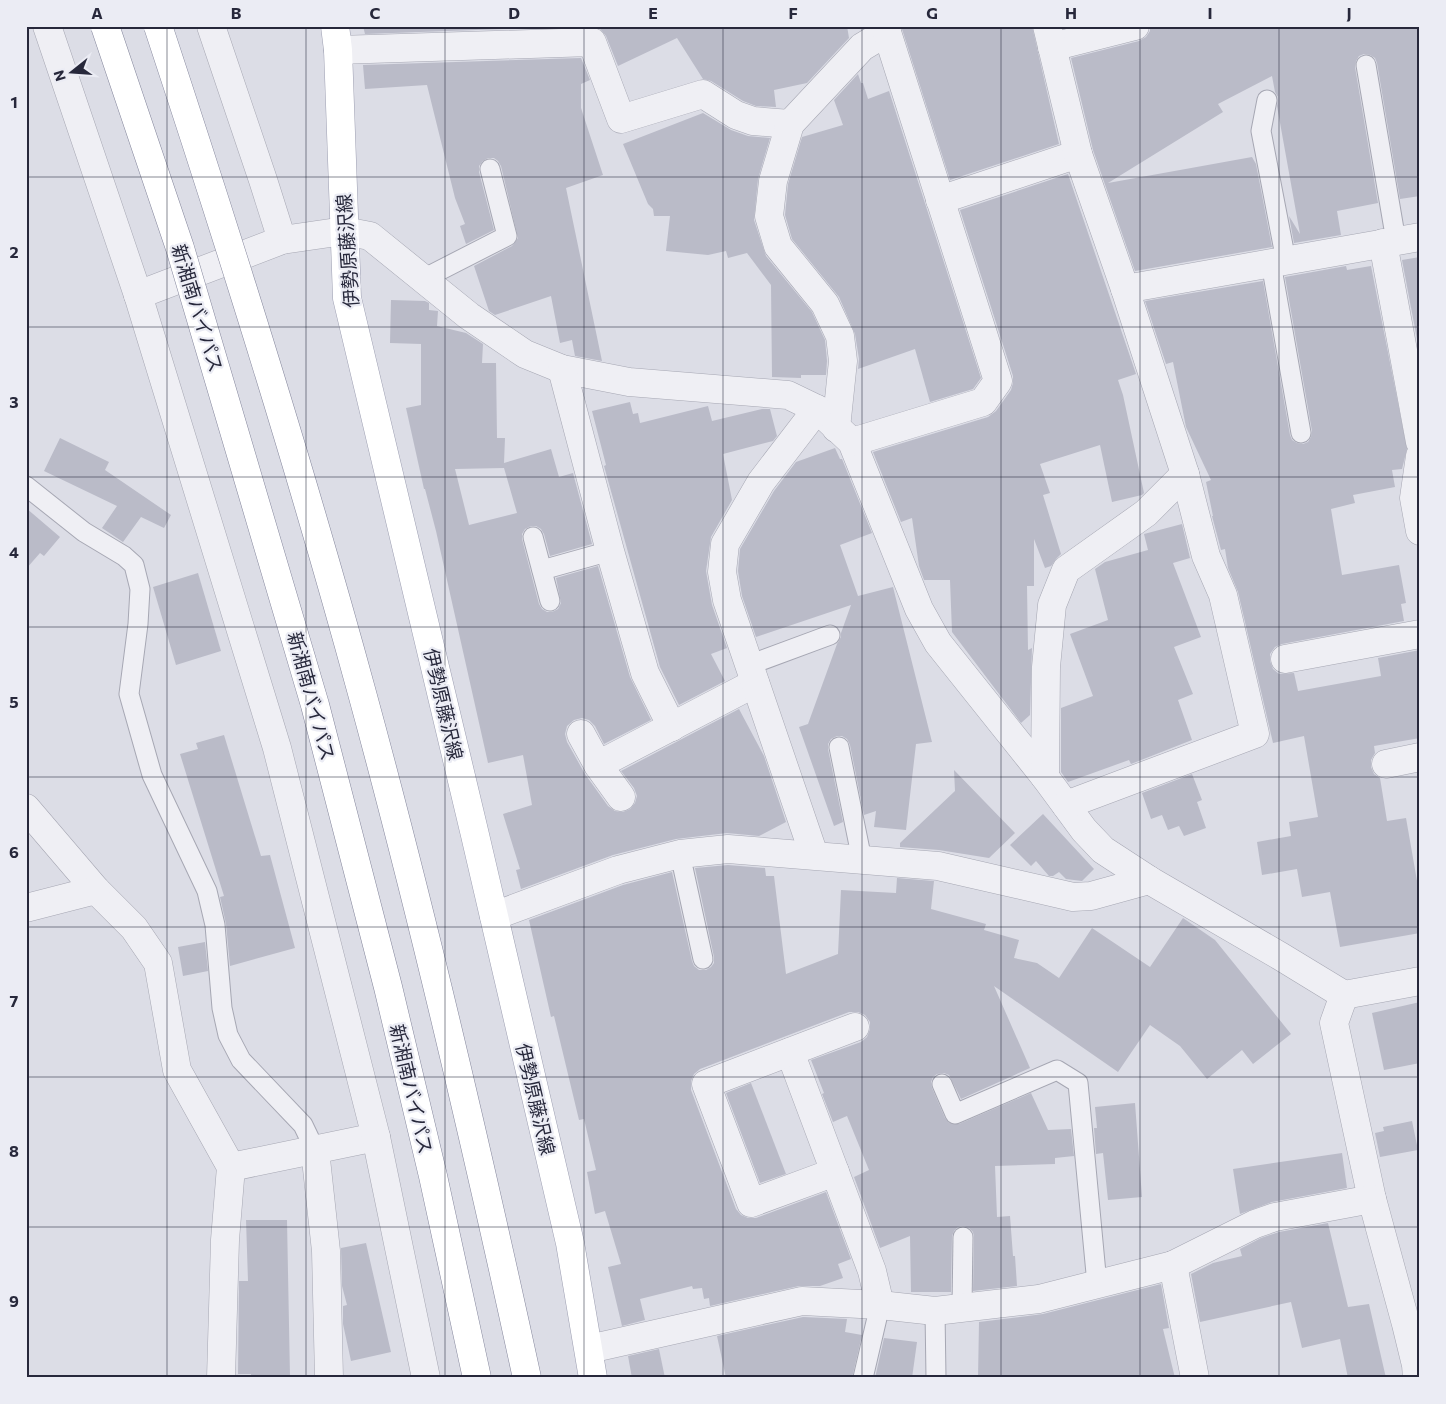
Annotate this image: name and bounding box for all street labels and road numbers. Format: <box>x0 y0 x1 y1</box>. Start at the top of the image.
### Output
street label: 伊勢原藤沢線 <box>332 193 362 309</box>
street label: 新湘南バイパス <box>168 241 228 375</box>
street label: 新湘南バイパス <box>284 629 340 763</box>
street label: 伊勢原藤沢線 <box>420 646 468 762</box>
street label: 新湘南バイパス <box>386 1022 438 1156</box>
street label: 伊勢原藤沢線 <box>512 1041 560 1157</box>

